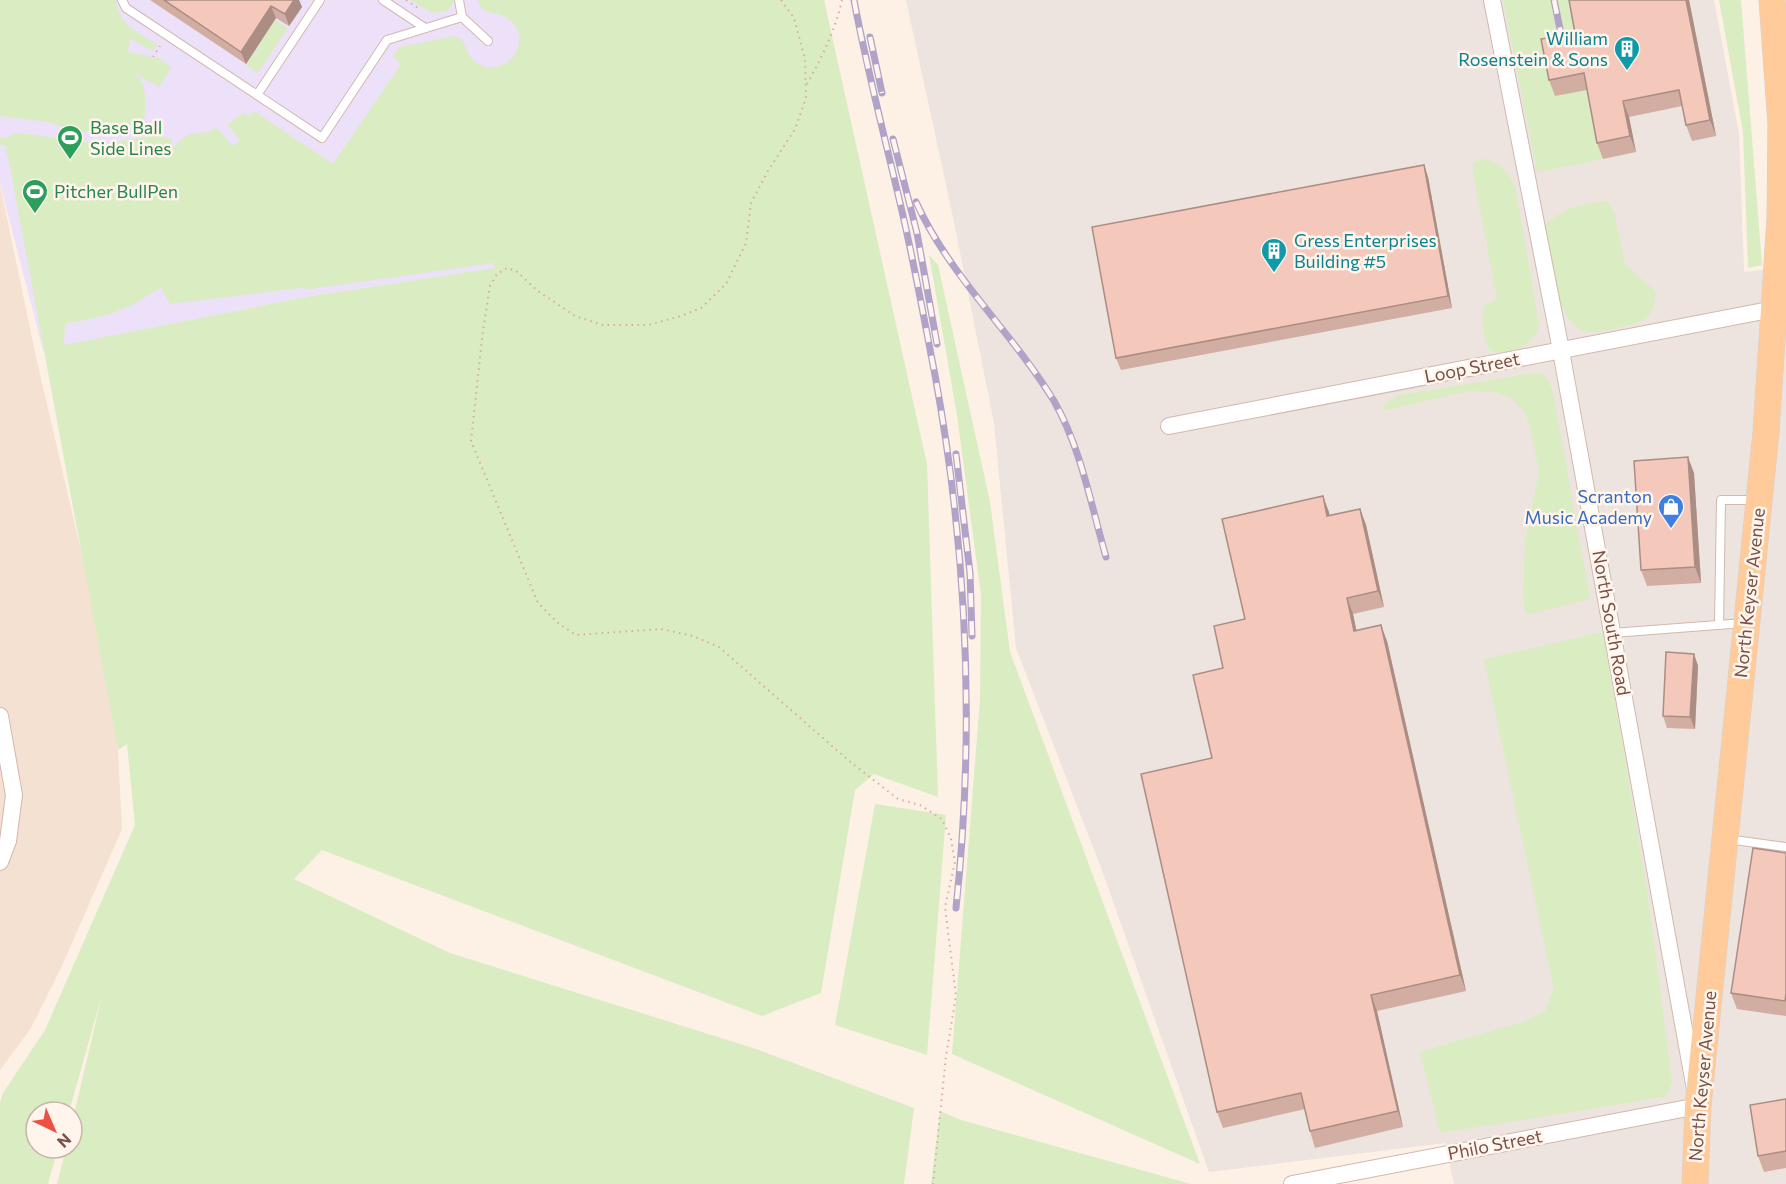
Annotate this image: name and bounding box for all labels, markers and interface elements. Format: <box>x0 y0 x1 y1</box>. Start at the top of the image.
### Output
place label: William Rosenstein & Sons <box>1458 27 1608 70</box>
building icon: William Rosenstein & Sons <box>1612 34 1642 72</box>
place label: Base Ball Side Lines <box>90 116 171 159</box>
sports icon: Base Ball Side Lines <box>55 123 85 161</box>
sports icon: Pitcher BullPen <box>20 177 50 215</box>
place label: Pitcher BullPen <box>54 180 178 202</box>
place label: Gress Enterprises Building #5 <box>1294 229 1437 272</box>
building icon: Gress Enterprises Building #5 <box>1259 236 1289 274</box>
street label: Loop Street <box>1422 347 1521 387</box>
place label: Scranton Music Academy <box>1525 485 1652 528</box>
shop icon: Scranton Music Academy <box>1656 492 1686 530</box>
street label: North Keyser Avenue <box>1729 507 1769 679</box>
street label: North South Road <box>1588 548 1636 697</box>
street label: North Keyser Avenue <box>1684 990 1720 1162</box>
north arrow <box>24 1100 84 1160</box>
street label: Philo Street <box>1446 1124 1544 1164</box>
text: N <box>54 1130 76 1152</box>

